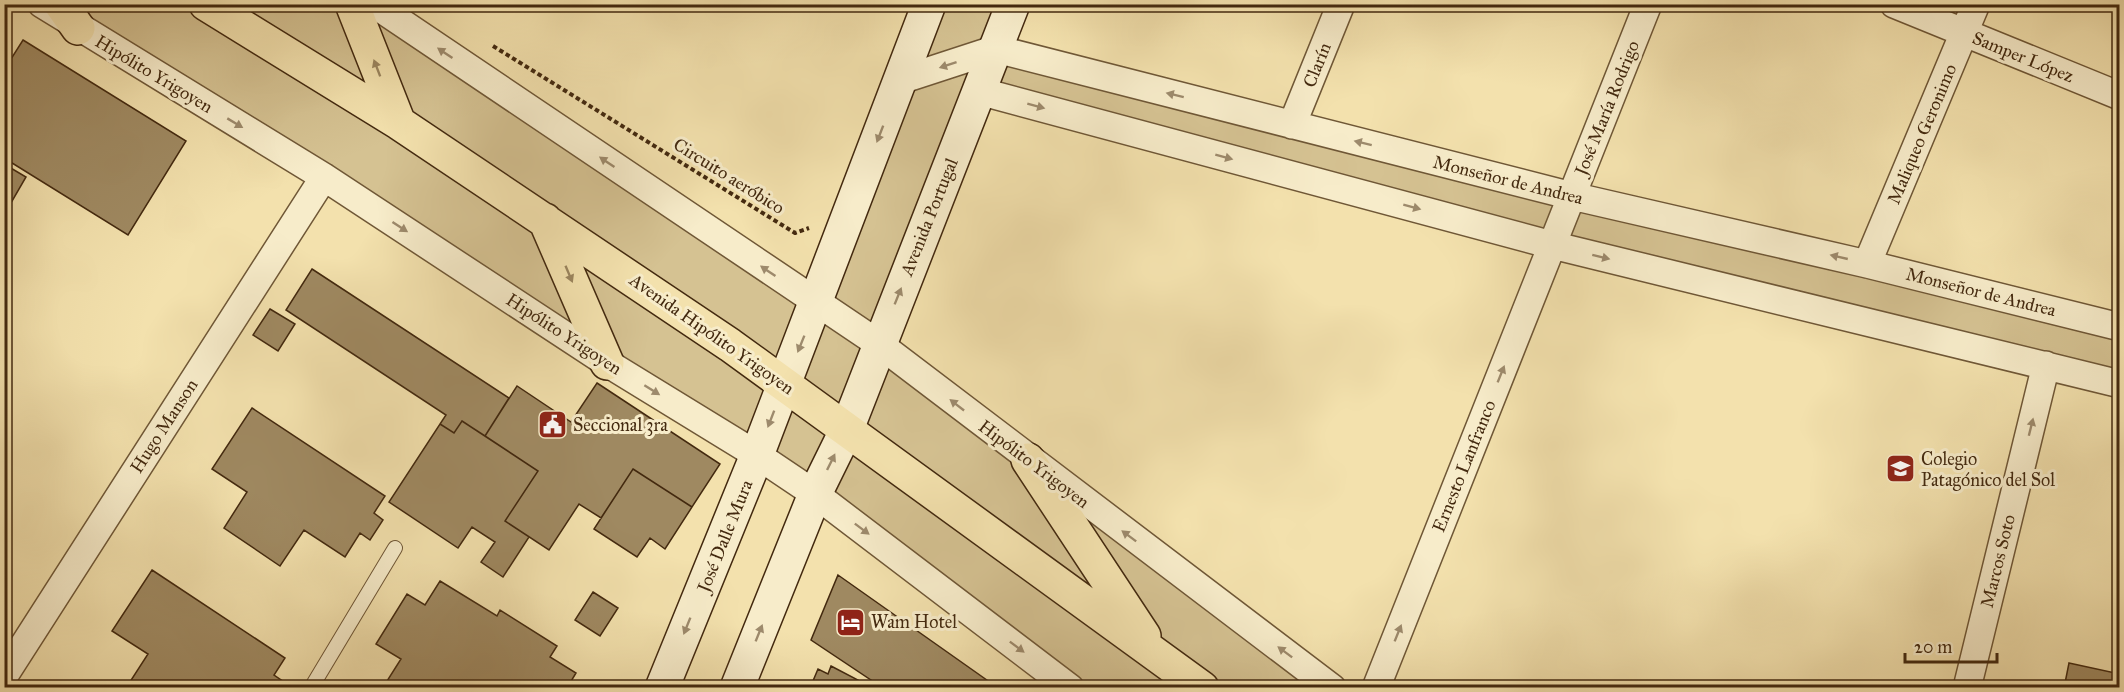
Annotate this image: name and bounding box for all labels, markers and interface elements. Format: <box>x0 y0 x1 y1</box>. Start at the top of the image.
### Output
street label: Samper López <box>1969 27 2077 87</box>
street label: Hipólito Yrigoyen <box>91 30 217 119</box>
street label: José María Rodrigo <box>1569 37 1645 181</box>
street label: Clarín <box>1298 39 1336 91</box>
one-way arrow <box>437 47 453 58</box>
one-way arrow <box>372 59 382 77</box>
one-way arrow <box>939 60 957 70</box>
street label: Maliqueo Geronimo <box>1883 61 1962 208</box>
one-way arrow <box>1165 90 1183 99</box>
one-way arrow <box>1027 102 1045 111</box>
one-way arrow <box>227 118 243 129</box>
one-way arrow <box>875 126 885 144</box>
street label: Circuito aeróbico <box>669 133 789 219</box>
one-way arrow <box>1354 138 1372 147</box>
street label: Monseñor de Andrea <box>1431 151 1586 209</box>
one-way arrow <box>1215 152 1233 162</box>
street label: Avenida Portugal <box>895 155 964 280</box>
one-way arrow <box>599 156 615 168</box>
one-way arrow <box>1403 203 1421 213</box>
one-way arrow <box>392 221 408 233</box>
one-way arrow <box>1592 252 1610 262</box>
one-way arrow <box>1829 252 1848 262</box>
street label: Monseñor de Andrea <box>1904 263 2059 321</box>
one-way arrow <box>564 265 574 283</box>
one-way arrow <box>760 266 776 277</box>
street label: Avenida Hipólito Yrigoyen <box>624 268 799 400</box>
one-way arrow <box>894 287 903 305</box>
street label: Hipólito Yrigoyen <box>502 288 626 381</box>
one-way arrow <box>795 335 805 353</box>
one-way arrow <box>1497 365 1506 383</box>
street label: Hugo Manson <box>125 375 204 478</box>
one-way arrow <box>644 385 660 396</box>
street label: Ernesto Lanfranco <box>1427 397 1501 535</box>
one-way arrow <box>949 399 965 411</box>
public building icon: Seccional 3ra <box>536 409 568 441</box>
one-way arrow <box>766 411 776 429</box>
place label: Seccional 3ra <box>573 414 668 436</box>
street label: Hipólito Yrigoyen <box>974 415 1094 514</box>
one-way arrow <box>2027 418 2037 436</box>
place label: Colegio Patagónico del Sol <box>1921 448 2055 492</box>
one-way arrow <box>826 453 835 470</box>
school or university icon: Colegio Patagónico del Sol <box>1884 453 1916 485</box>
street label: José Dalle Mura <box>692 476 759 598</box>
street label: Marcos Soto <box>1976 512 2020 610</box>
one-way arrow <box>854 523 869 535</box>
one-way arrow <box>1122 530 1137 542</box>
hotel icon: Wam Hotel <box>834 606 866 638</box>
place label: Wam Hotel <box>871 611 957 633</box>
one-way arrow <box>682 617 692 635</box>
one-way arrow <box>754 624 764 642</box>
one-way arrow <box>1393 624 1403 642</box>
scale bar <box>1905 626 1996 664</box>
text: 20 m <box>1914 636 1952 658</box>
one-way arrow <box>1009 641 1025 654</box>
one-way arrow <box>1278 647 1293 659</box>

